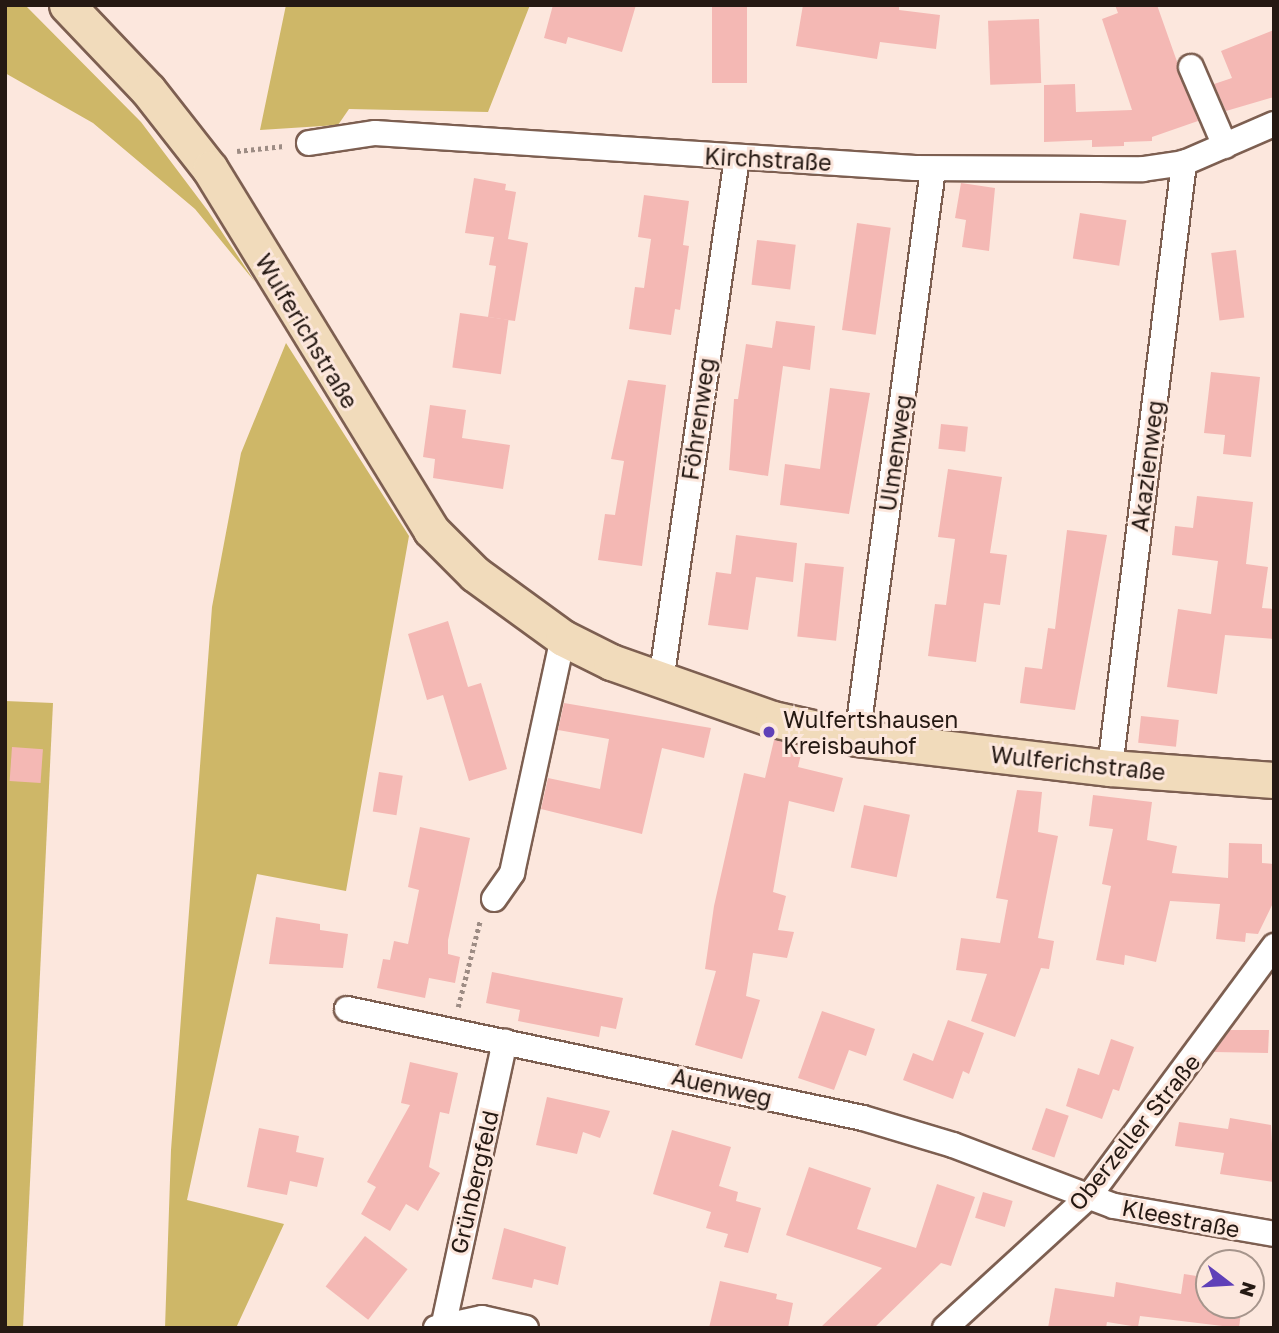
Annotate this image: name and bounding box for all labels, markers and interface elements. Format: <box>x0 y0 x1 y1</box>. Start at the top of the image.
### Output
street label: Kirchstraße <box>704 142 832 176</box>
street label: Wulferichstraße <box>250 249 364 413</box>
street label: Föhrenweg <box>676 356 720 482</box>
street label: Ulmenweg <box>873 393 917 513</box>
street label: Akazienweg <box>1125 399 1169 533</box>
place label: Wulfertshausen Kreisbauhof <box>783 705 958 759</box>
marker: Wulfertshausen Kreisbauhof <box>761 724 777 740</box>
street label: Wulferichstraße <box>989 740 1167 786</box>
street label: Oberzeller Straße <box>1062 1048 1206 1216</box>
street label: Auenweg <box>669 1062 775 1112</box>
street label: Grünbergfeld <box>444 1108 504 1256</box>
street label: Kleestraße <box>1120 1193 1242 1243</box>
north arrow <box>1195 1249 1265 1319</box>
text: N <box>1236 1279 1262 1300</box>

